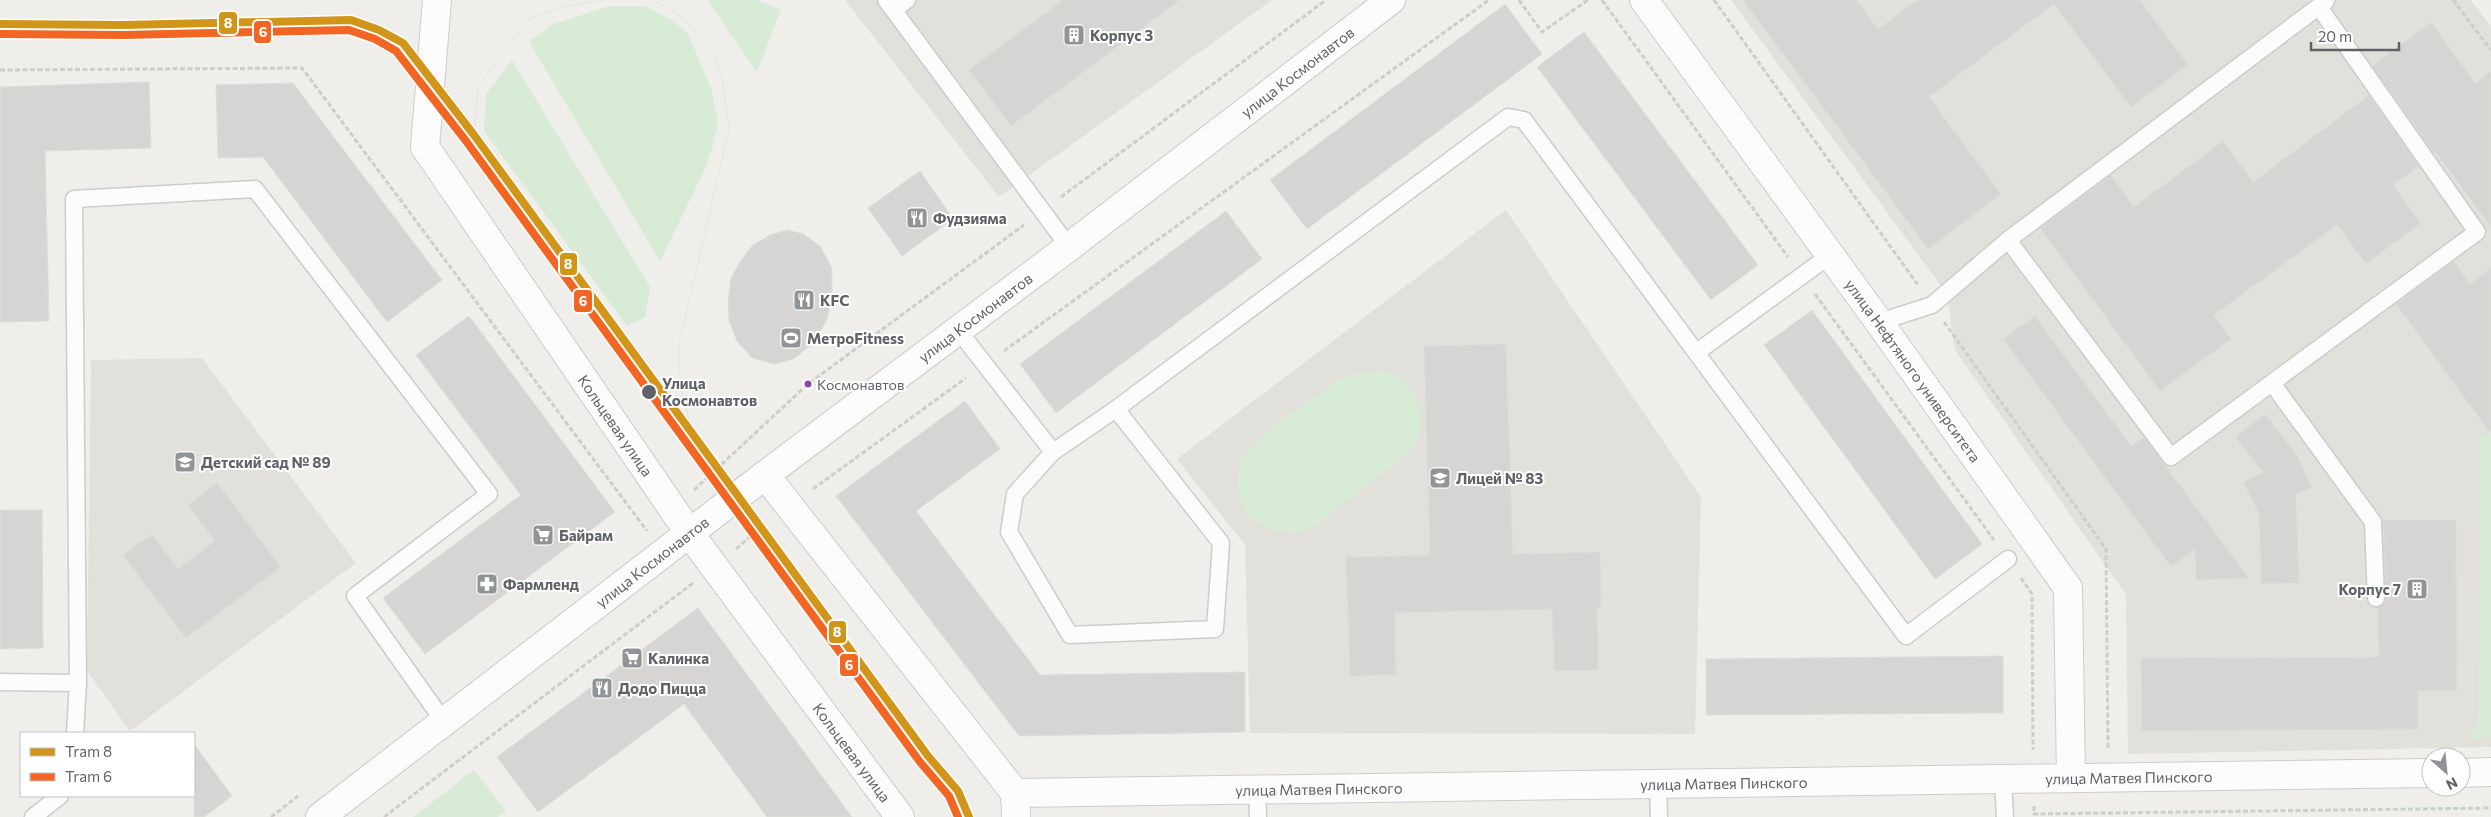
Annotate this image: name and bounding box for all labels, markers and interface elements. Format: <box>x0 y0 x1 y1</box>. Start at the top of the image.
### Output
line badge: 8 <box>218 11 238 35</box>
text: 8 <box>224 14 233 31</box>
line badge: 6 <box>253 20 272 44</box>
scale bar <box>2311 20 2398 52</box>
text: 6 <box>259 23 268 40</box>
building icon: Корпус 3 <box>1062 23 1086 47</box>
street label: улица Космонавтов <box>1237 23 1357 121</box>
place label: Корпус 3 <box>1090 26 1153 44</box>
text: 20 m <box>2318 27 2352 45</box>
restaurant icon: Фудзияма <box>905 206 929 230</box>
place label: Фудзияма <box>933 209 1007 227</box>
line badge: 8 <box>559 252 578 276</box>
text: 8 <box>564 255 573 272</box>
street label: улица Космонавтов <box>915 269 1036 366</box>
street label: улица Нефтяного университета <box>1842 275 1985 466</box>
restaurant icon: KFC <box>792 288 816 312</box>
line badge: 6 <box>573 289 593 313</box>
place label: KFC <box>820 291 849 309</box>
text: 6 <box>579 292 588 309</box>
sports icon: МетроFitness <box>779 326 803 350</box>
place label: МетроFitness <box>807 329 904 347</box>
street label: Кольцевая улица <box>575 371 657 480</box>
place label: Улица Космонавтов <box>662 374 757 409</box>
place label: Космонавтов <box>817 376 904 393</box>
marker: Космонавтов <box>803 379 813 389</box>
marker: Улица Космонавтов <box>640 383 658 401</box>
school or university icon: Детский сад № 89 <box>173 450 197 474</box>
place label: Детский сад № 89 <box>201 453 331 471</box>
school or university icon: Лицей № 83 <box>1428 466 1452 490</box>
place label: Лицей № 83 <box>1456 469 1544 487</box>
street label: улица Космонавтов <box>592 513 712 611</box>
supermarket icon: Байрам <box>531 523 555 547</box>
place label: Байрам <box>559 526 613 544</box>
pharmacy icon: Фармленд <box>475 572 499 596</box>
place label: Фармленд <box>503 575 580 593</box>
building icon: Корпус 7 <box>2405 577 2429 601</box>
place label: Корпус 7 <box>2338 580 2401 598</box>
line badge: 8 <box>828 620 847 644</box>
text: 8 <box>833 623 842 640</box>
supermarket icon: Калинка <box>620 646 644 670</box>
place label: Калинка <box>648 649 709 667</box>
line badge: 6 <box>839 653 859 677</box>
text: 6 <box>845 656 854 673</box>
restaurant icon: Додо Пицца <box>590 676 614 700</box>
place label: Додо Пицца <box>618 679 706 697</box>
street label: Кольцевая улица <box>809 699 895 806</box>
legend <box>20 732 195 797</box>
text: Tram 8 <box>65 742 112 760</box>
north arrow <box>2421 747 2471 797</box>
text: Tram 6 <box>65 767 112 785</box>
street label: улица Матвея Пинского <box>2045 767 2213 787</box>
street label: улица Матвея Пинского <box>1640 773 1808 793</box>
text: N <box>2444 774 2461 794</box>
street label: улица Матвея Пинского <box>1235 779 1403 799</box>

